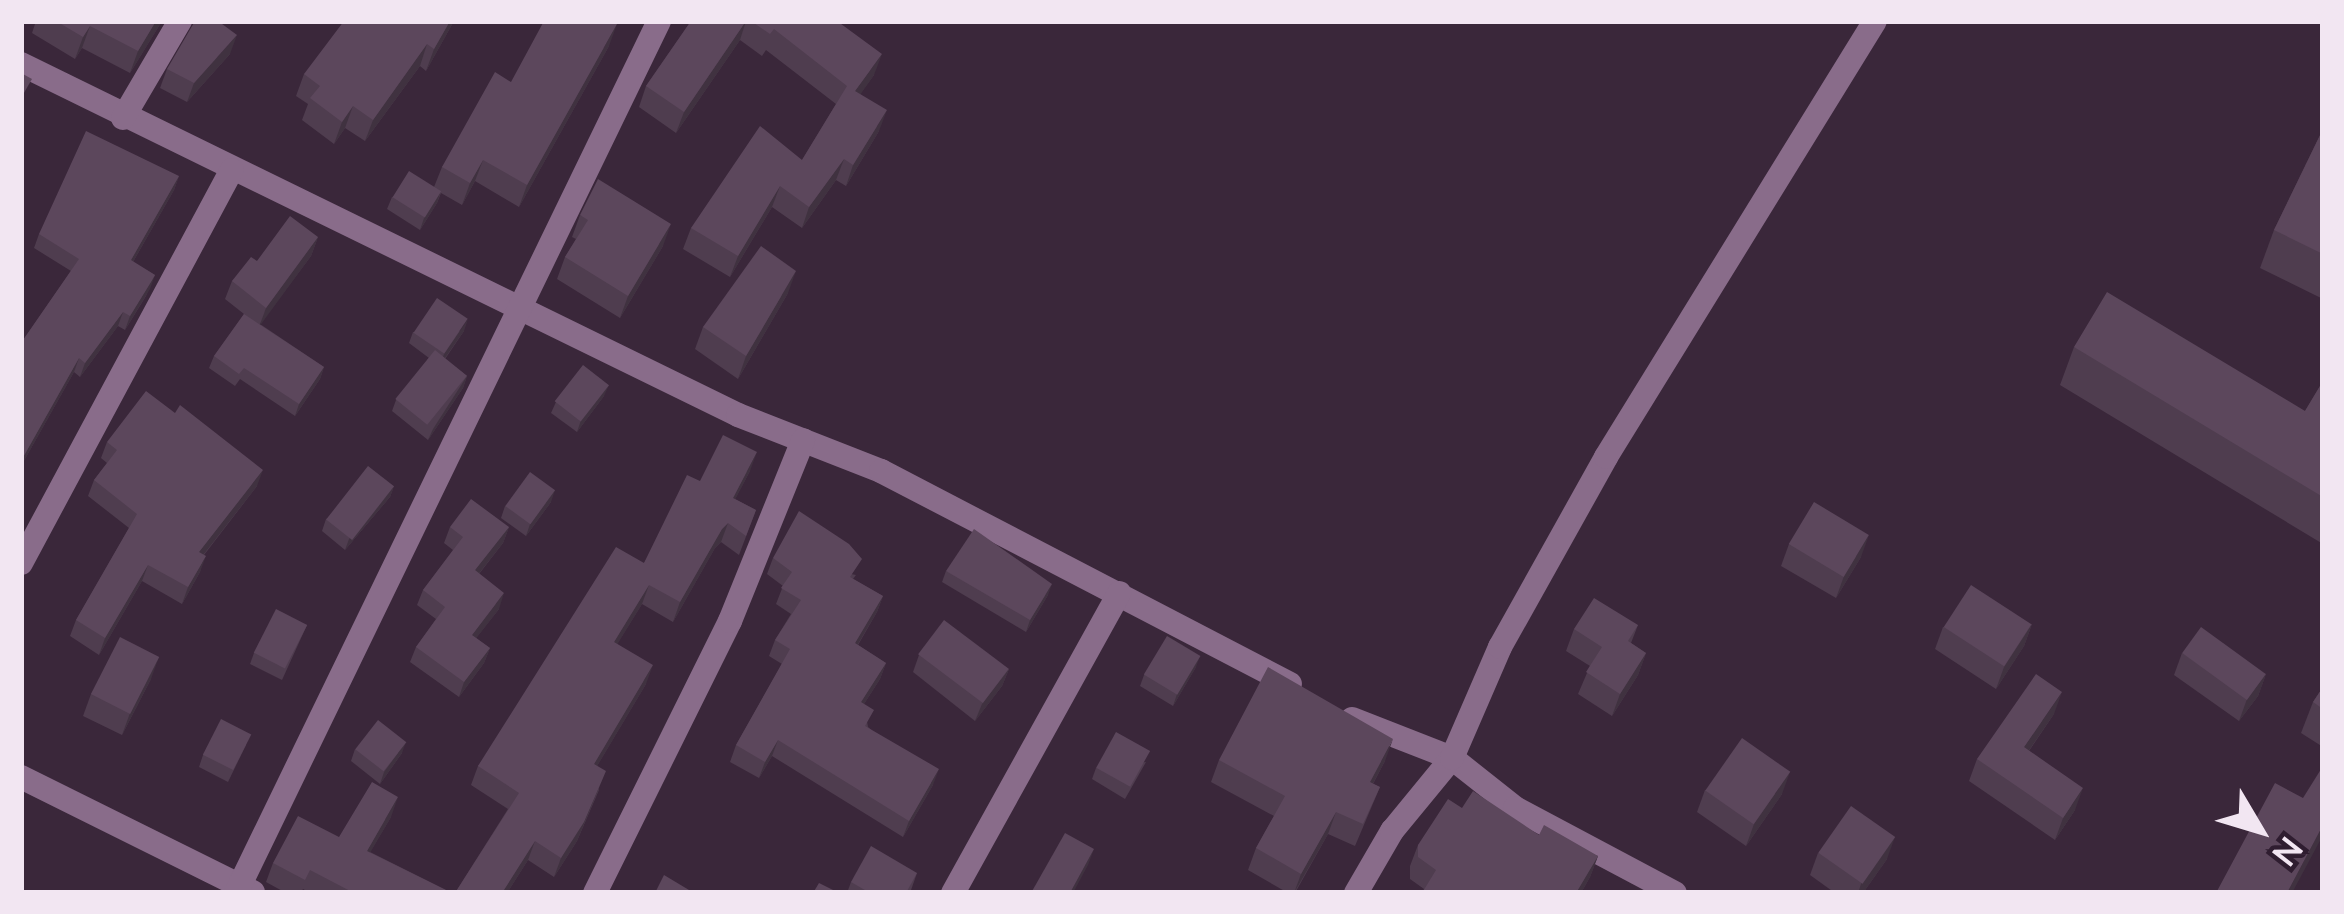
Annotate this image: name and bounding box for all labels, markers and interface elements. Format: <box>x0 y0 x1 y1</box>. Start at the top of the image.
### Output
north arrow <box>2200 770 2320 890</box>
text: N <box>2265 830 2312 874</box>

